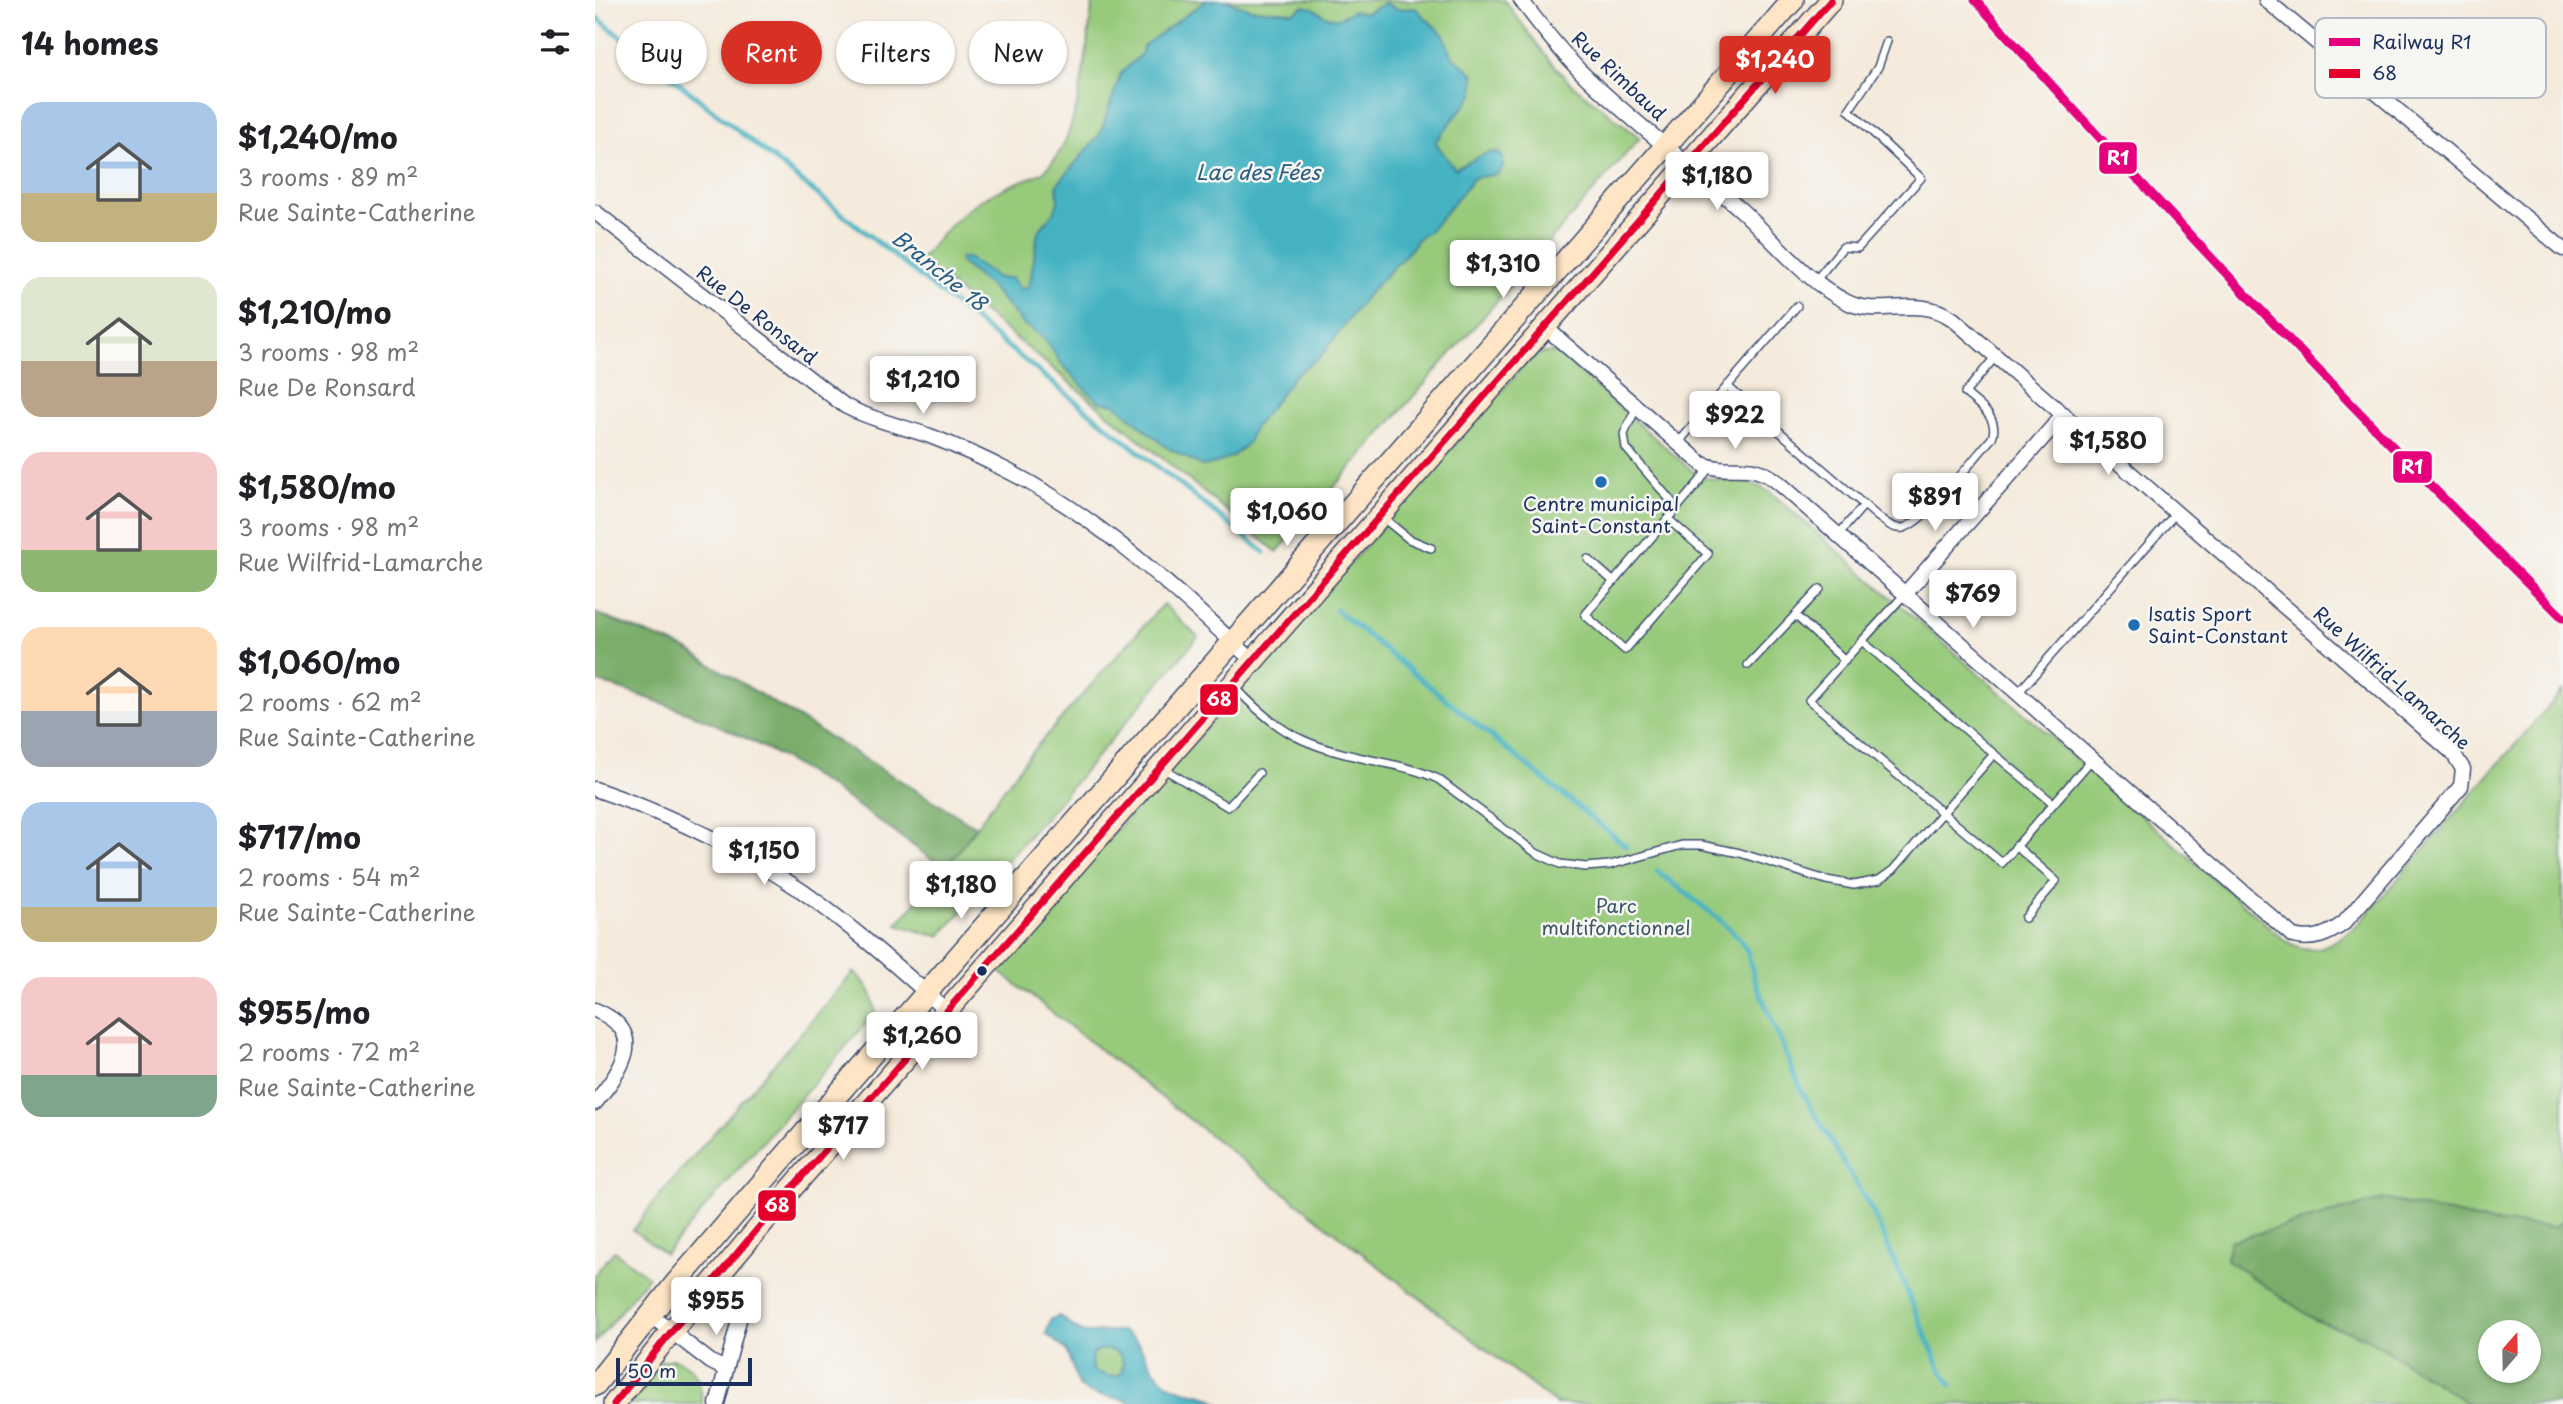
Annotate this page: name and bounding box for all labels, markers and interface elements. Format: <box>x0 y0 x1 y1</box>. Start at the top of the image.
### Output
legend <box>2315 18 2546 98</box>
text: 14 homes <box>21 20 159 65</box>
chip: Buy <box>616 21 707 84</box>
chip: Rent <box>721 21 822 84</box>
chip: Filters <box>836 21 955 84</box>
chip: New <box>969 21 1067 84</box>
icon: filters <box>536 23 574 61</box>
street label: Rue Rimbaud <box>1566 24 1673 127</box>
text: Railway R1 <box>2372 27 2472 55</box>
pin: $1,240 <box>1718 36 1832 96</box>
text: $1,240 <box>1735 41 1815 76</box>
text: 68 <box>2372 58 2397 86</box>
text: $1,240/mo <box>238 114 398 159</box>
icon: home <box>77 130 161 214</box>
line badge: R1 <box>2098 141 2138 175</box>
text: R1 <box>2107 143 2129 171</box>
pin: $1,180 <box>1660 152 1774 212</box>
water label: Lac des Fées <box>1196 155 1322 187</box>
text: $1,180 <box>1681 157 1753 192</box>
text: 3 rooms · 89 m² <box>238 159 418 194</box>
text: Rue Sainte-Catherine <box>238 194 476 229</box>
water label: Branche 18 <box>886 221 996 319</box>
pin: $1,310 <box>1446 240 1560 300</box>
text: $1,310 <box>1466 245 1540 280</box>
street label: Rue De Ronsard <box>691 258 824 371</box>
text: $1,210/mo <box>238 289 391 334</box>
icon: home <box>77 305 161 389</box>
text: 3 rooms · 98 m² <box>238 334 419 369</box>
pin: $1,210 <box>866 356 980 416</box>
text: $1,210 <box>886 361 960 396</box>
text: Rue De Ronsard <box>238 369 416 404</box>
pin: $922 <box>1694 392 1776 451</box>
text: $922 <box>1705 396 1765 431</box>
pin: $1,580 <box>2051 418 2165 477</box>
text: $1,580 <box>2069 422 2147 457</box>
line badge: R1 <box>2392 450 2433 484</box>
text: R1 <box>2401 452 2423 480</box>
text: $1,580/mo <box>238 464 396 509</box>
marker: Centre municipal Saint-Constant <box>1593 474 1609 490</box>
pin: $891 <box>1894 474 1976 533</box>
text: $891 <box>1908 478 1962 513</box>
icon: home <box>77 480 161 564</box>
pin: $1,060 <box>1230 489 1344 548</box>
place label: Centre municipal Saint-Constant <box>1523 489 1679 539</box>
text: $1,060 <box>1246 493 1328 528</box>
text: 3 rooms · 98 m² <box>238 509 419 544</box>
text: Rue Wilfrid-Lamarche <box>238 544 483 579</box>
pin: $769 <box>1932 570 2014 630</box>
text: $769 <box>1945 575 2001 610</box>
place label: Isatis Sport Saint-Constant <box>2148 599 2288 649</box>
street label: Rue Wilfrid-Lamarche <box>2308 599 2477 755</box>
marker: Isatis Sport Saint-Constant <box>2126 617 2142 633</box>
text: $1,060/mo <box>238 639 400 684</box>
icon: home <box>77 655 161 739</box>
line badge: 68 <box>1199 683 1239 716</box>
text: 2 rooms · 62 m² <box>238 684 422 719</box>
text: 68 <box>1206 684 1232 712</box>
text: Rue Sainte-Catherine <box>238 719 476 754</box>
text: $717/mo <box>238 814 361 859</box>
pin: $1,150 <box>707 828 821 887</box>
icon: home <box>77 830 161 914</box>
text: $1,150 <box>728 832 800 867</box>
text: 2 rooms · 54 m² <box>238 859 421 894</box>
pin: $1,180 <box>904 862 1018 921</box>
text: $1,180 <box>925 866 997 901</box>
park label: Parc multifonctionnel <box>1542 891 1690 941</box>
text: Rue Sainte-Catherine <box>238 894 476 929</box>
unlabelled marker <box>975 964 989 978</box>
text: $955/mo <box>238 989 370 1034</box>
icon: home <box>77 1005 161 1089</box>
pin: $1,260 <box>865 1012 979 1072</box>
text: $1,260 <box>882 1017 962 1052</box>
text: 2 rooms · 72 m² <box>238 1034 420 1069</box>
text: Rue Sainte-Catherine <box>238 1069 476 1104</box>
pin: $717 <box>802 1102 884 1162</box>
text: $717 <box>818 1107 868 1142</box>
line badge: 68 <box>757 1189 797 1222</box>
text: 68 <box>764 1190 790 1218</box>
pin: $955 <box>675 1278 757 1337</box>
text: $955 <box>687 1282 745 1317</box>
north arrow <box>2478 1320 2541 1382</box>
map controls <box>2478 1320 2541 1383</box>
scale bar <box>616 1355 753 1387</box>
text: 50 m <box>627 1356 676 1384</box>

